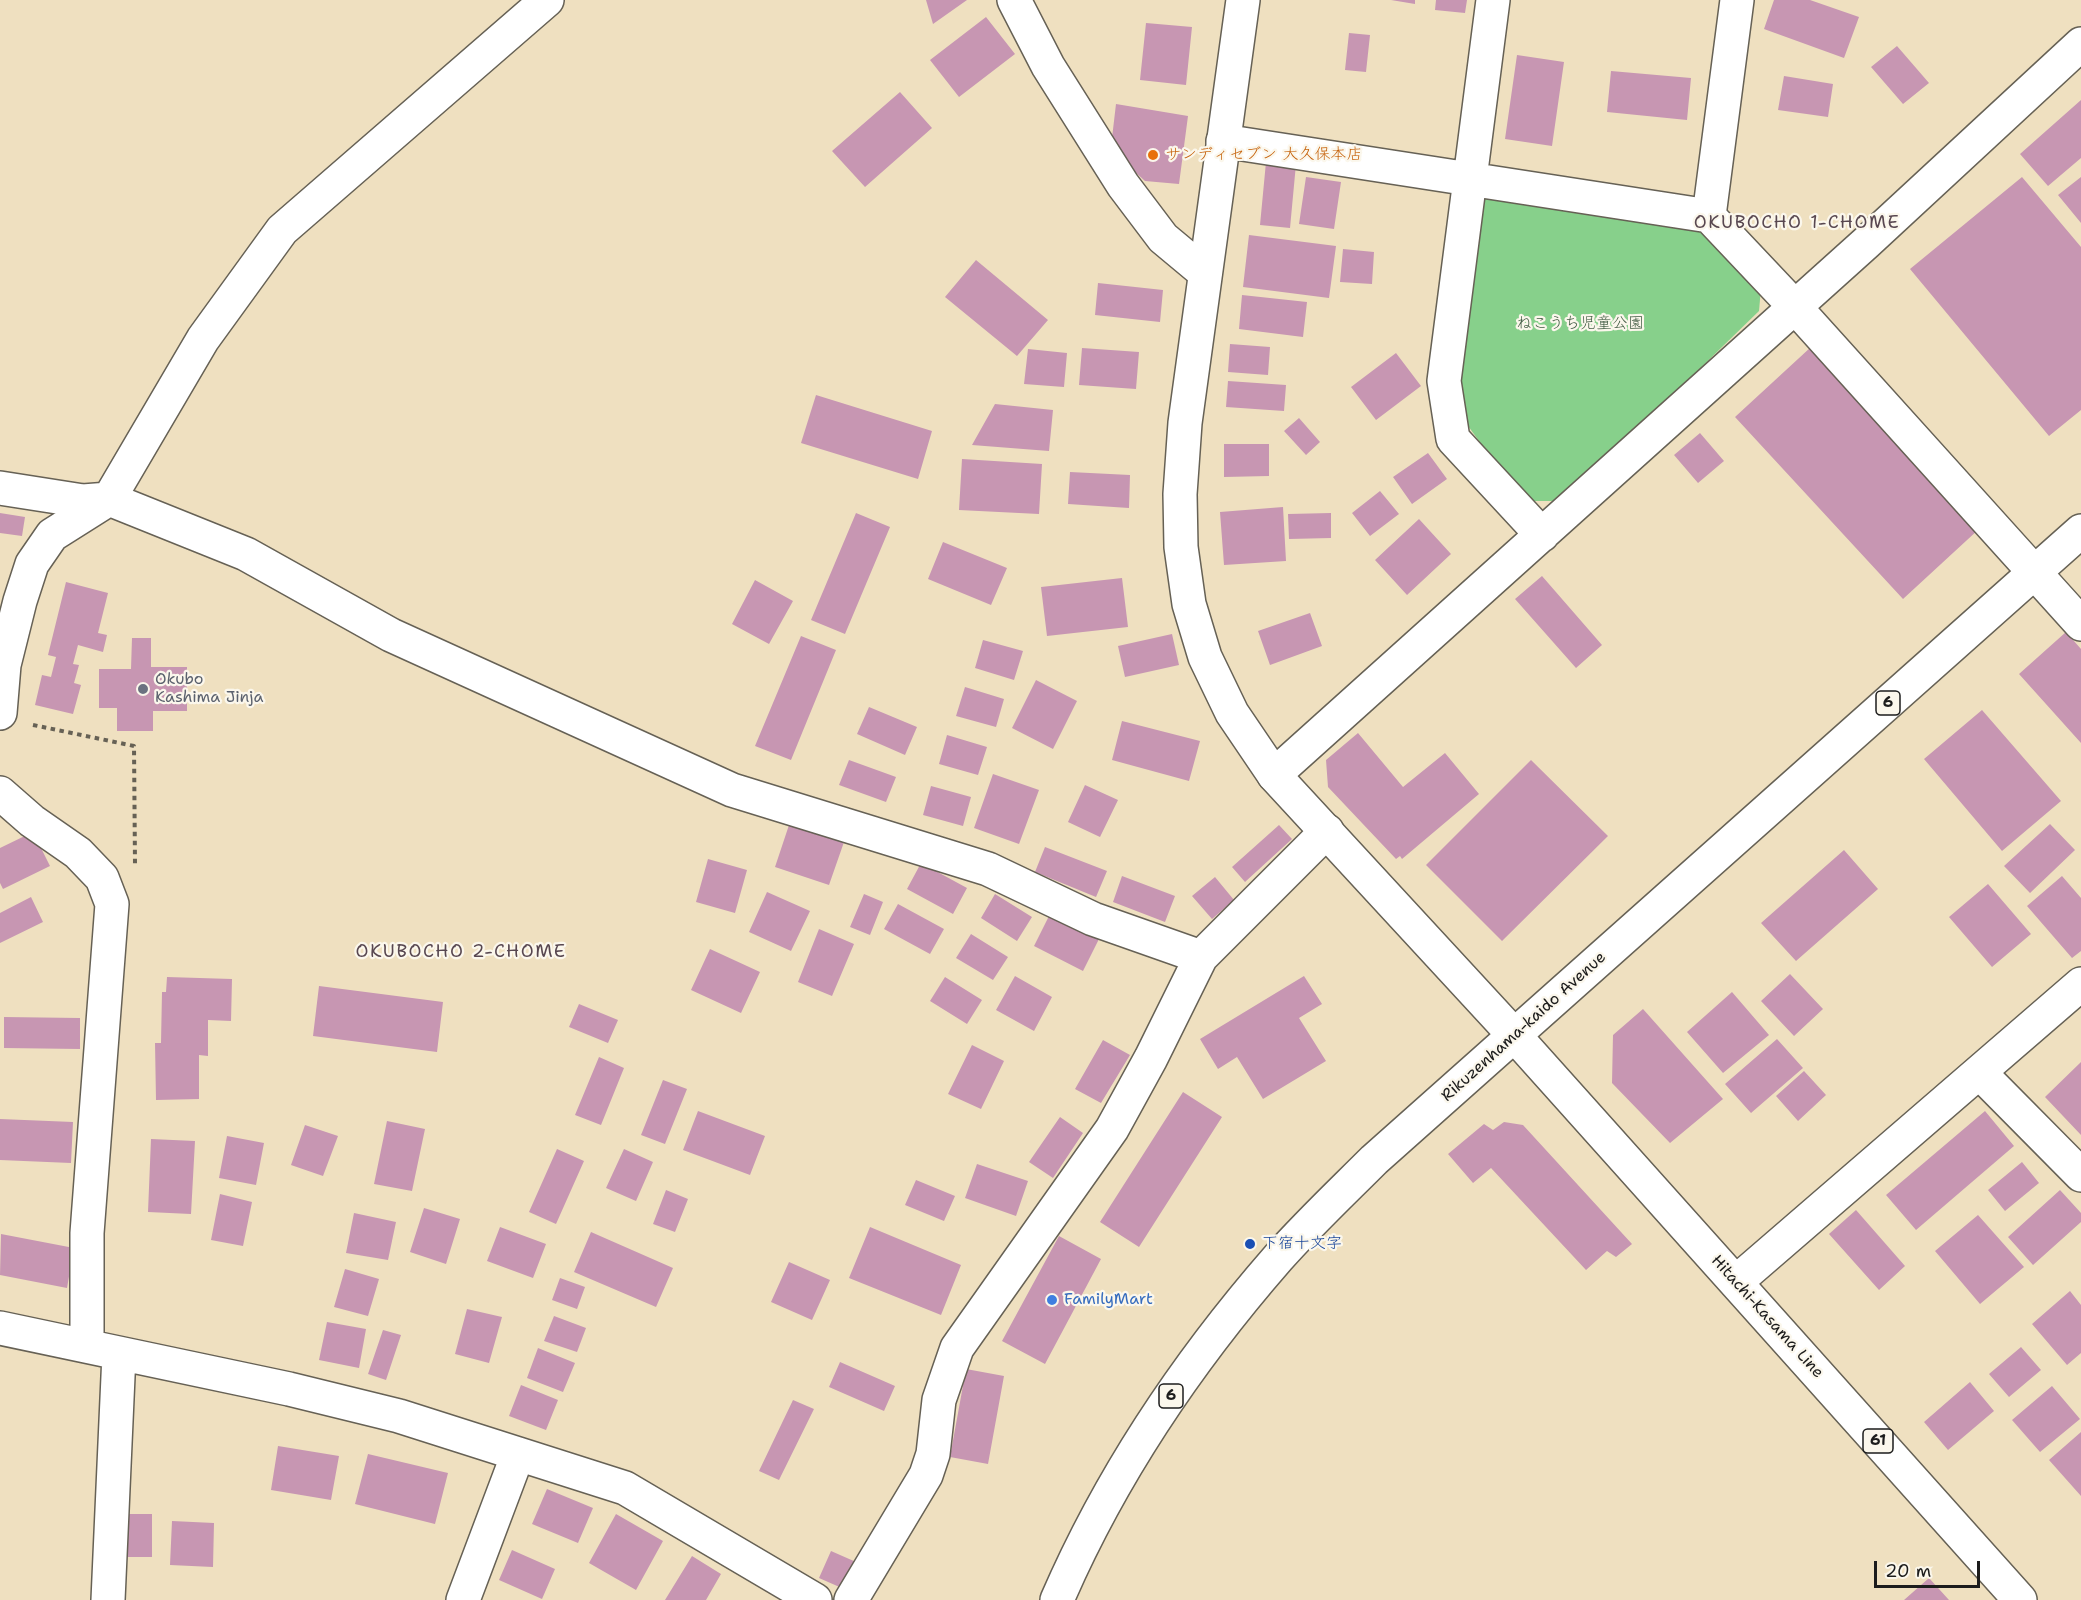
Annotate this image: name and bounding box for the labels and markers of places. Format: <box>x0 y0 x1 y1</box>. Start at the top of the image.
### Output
place label: サンディセブン 大久保本店 <box>1165 145 1362 165</box>
marker: サンディセブン 大久保本店 <box>1146 148 1160 162</box>
place label: Okubo Kashima Jinja <box>155 670 263 708</box>
marker: Okubo Kashima Jinja <box>136 682 150 696</box>
place label: 下宿十文字 <box>1262 1234 1342 1254</box>
marker: 下宿十文字 <box>1243 1237 1257 1251</box>
place label: FamilyMart <box>1064 1290 1153 1310</box>
marker: FamilyMart <box>1045 1293 1059 1307</box>

